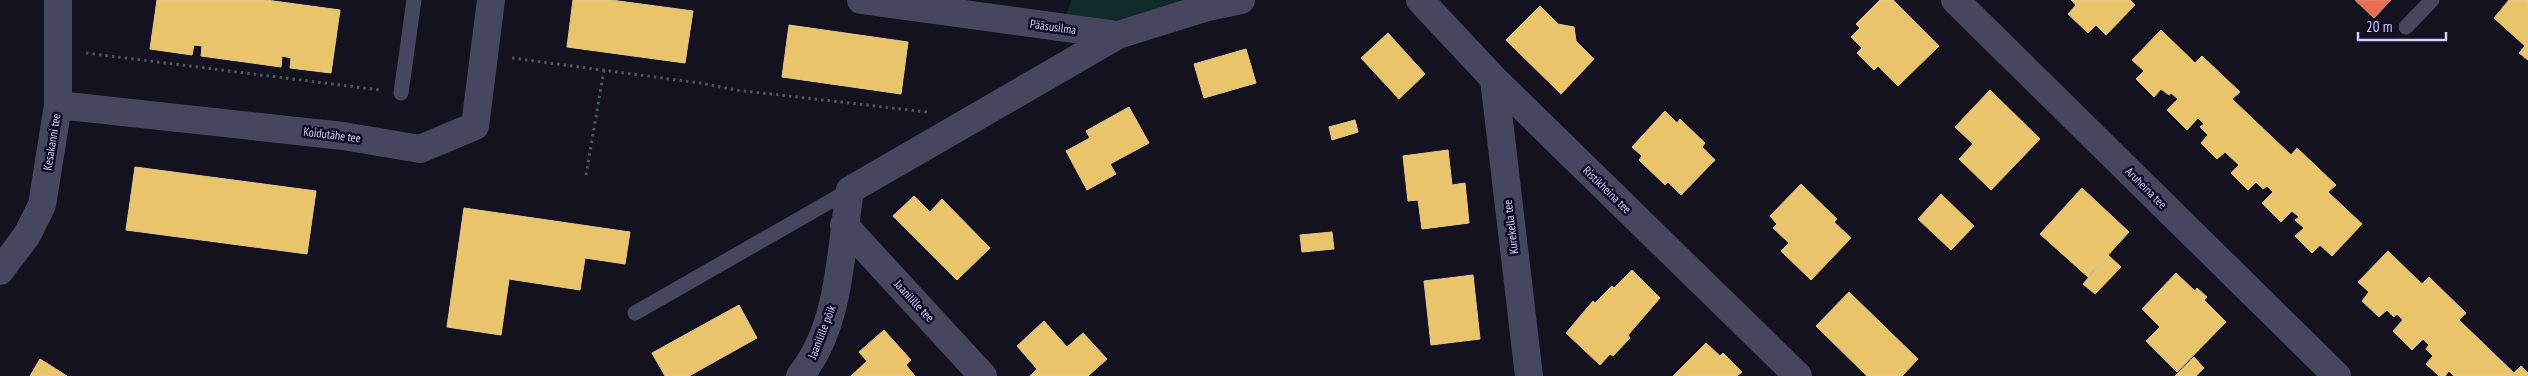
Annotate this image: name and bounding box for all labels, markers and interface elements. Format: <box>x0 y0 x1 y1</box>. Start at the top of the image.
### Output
scale bar <box>2358 10 2446 42</box>
street label: Pääsusilma <box>1029 16 1077 37</box>
text: 20 m <box>2366 17 2392 36</box>
street label: Kesakanni tee <box>40 112 63 171</box>
street label: Koidutähe tee <box>303 124 362 145</box>
street label: Ristikheina tee <box>1580 163 1635 216</box>
street label: Aruheina tee <box>2122 164 2170 212</box>
street label: Kurekella tee <box>1500 199 1521 255</box>
street label: Jaanilille tee <box>891 276 938 325</box>
street label: Jaanilille põik <box>804 302 839 362</box>

